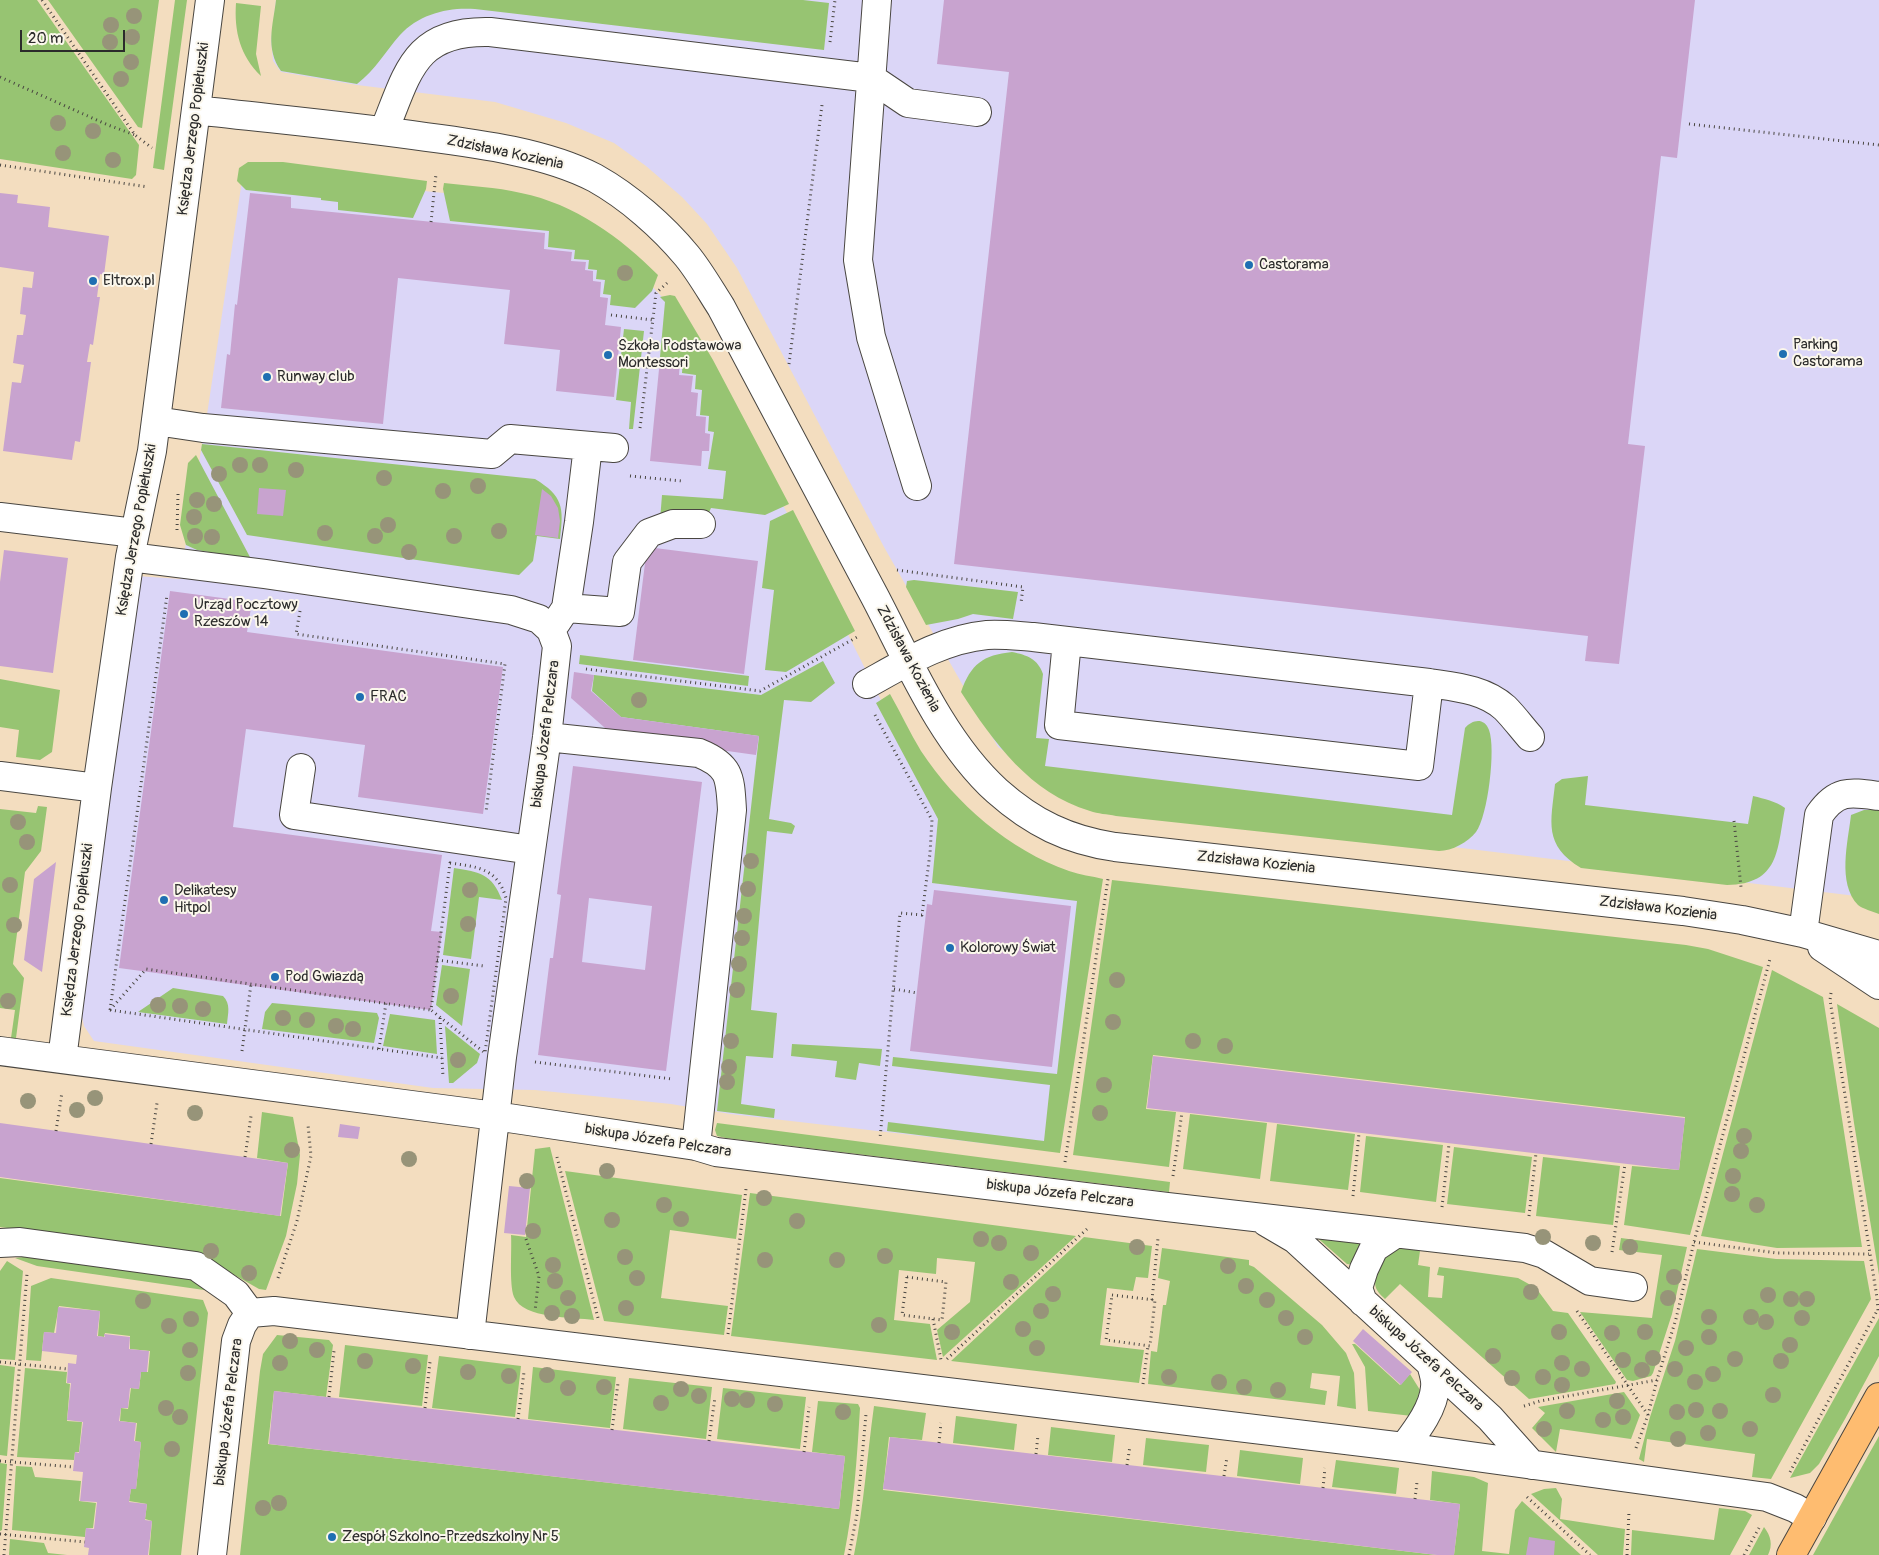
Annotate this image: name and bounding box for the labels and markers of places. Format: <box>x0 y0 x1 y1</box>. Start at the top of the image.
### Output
place label: Castorama <box>1259 256 1329 274</box>
marker: Castorama <box>1243 259 1255 271</box>
place label: Eltrox.pl <box>103 272 155 290</box>
marker: Eltrox.pl <box>87 275 99 287</box>
place label: Parking Castorama <box>1793 336 1863 371</box>
place label: Szkoła Podstawowa Montessori <box>618 337 741 372</box>
marker: Parking Castorama <box>1777 348 1789 360</box>
marker: Szkoła Podstawowa Montessori <box>602 349 614 361</box>
place label: Runway club <box>277 368 355 386</box>
marker: Runway club <box>261 371 273 383</box>
place label: Urząd Pocztowy Rzeszów 14 <box>194 596 298 631</box>
marker: Urząd Pocztowy Rzeszów 14 <box>178 608 190 620</box>
place label: FRAC <box>370 688 407 706</box>
marker: FRAC <box>354 691 366 703</box>
place label: Delikatesy Hitpol <box>174 882 236 917</box>
marker: Delikatesy Hitpol <box>158 894 170 906</box>
place label: Kolorowy Świat <box>960 939 1056 957</box>
marker: Kolorowy Świat <box>944 942 956 954</box>
place label: Pod Gwiazdą <box>285 968 365 986</box>
marker: Pod Gwiazdą <box>269 971 281 983</box>
place label: Zespół Szkolno-Przedszkolny Nr 5 <box>342 1528 559 1546</box>
marker: Zespół Szkolno-Przedszkolny Nr 5 <box>326 1531 338 1543</box>

